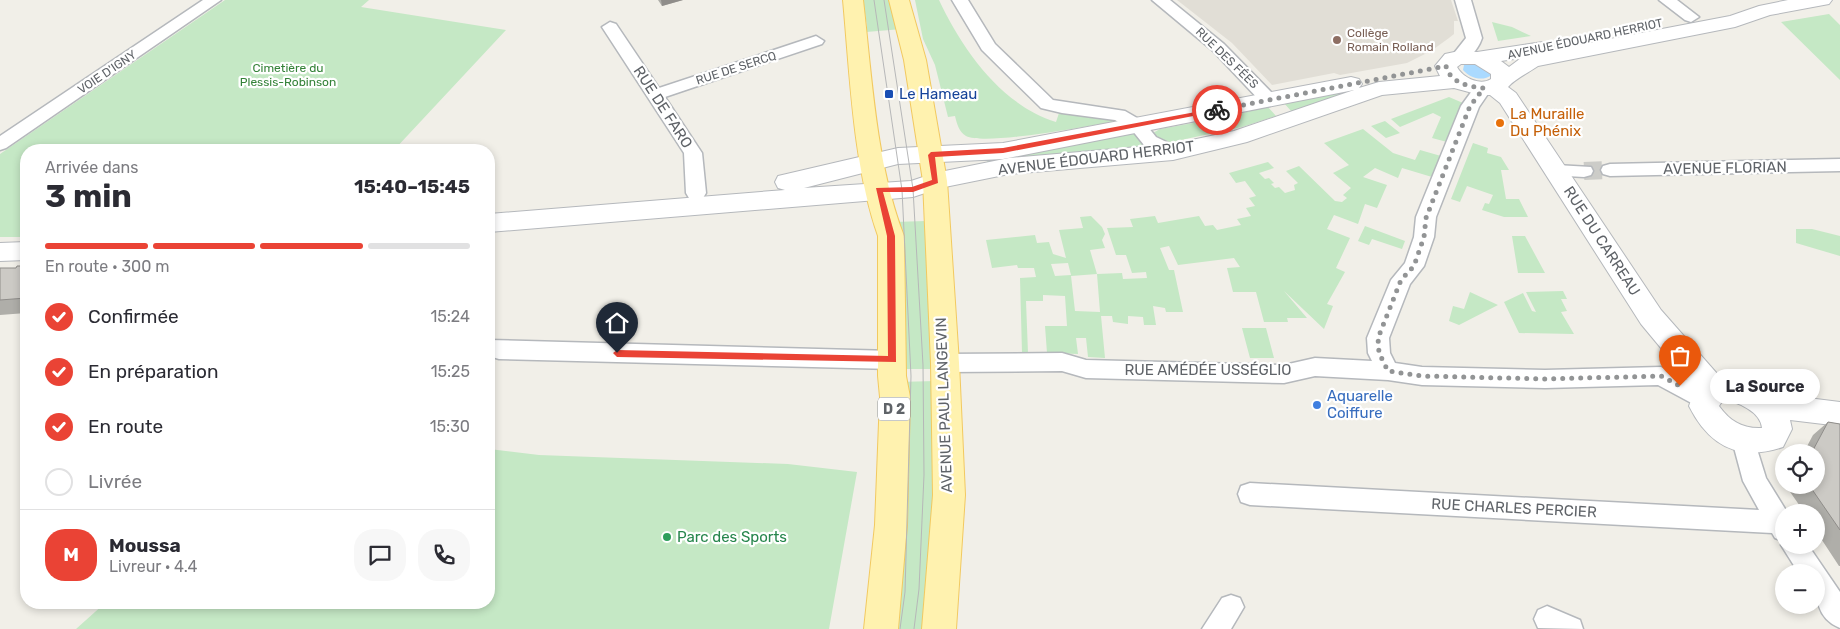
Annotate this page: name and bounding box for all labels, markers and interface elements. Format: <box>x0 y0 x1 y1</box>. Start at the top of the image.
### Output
street label: AVENUE ÉDOUARD HERRIOT <box>1506 16 1664 62</box>
street label: RUE DES FÉES <box>1193 25 1261 91</box>
place label: Collège Romain Rolland <box>1347 26 1434 54</box>
marker: Collège Romain Rolland <box>1331 34 1343 46</box>
street label: VOIE D'IGNY <box>75 47 139 97</box>
street label: RUE DE SERCQ <box>694 48 778 88</box>
park label: Cimetière du Plessis-Robinson <box>240 61 336 89</box>
street label: RUE DE FARO <box>630 63 696 151</box>
place label: Le Hameau <box>899 85 977 103</box>
courier <box>1192 85 1242 135</box>
marker: Le Hameau <box>883 88 895 100</box>
icon: bike <box>1203 96 1231 124</box>
place label: La Muraille Du Phénix <box>1510 105 1585 140</box>
marker: La Muraille Du Phénix <box>1494 117 1506 129</box>
street label: AVENUE ÉDOUARD HERRIOT <box>997 137 1196 179</box>
text: Arrivée dans <box>45 158 138 177</box>
street label: AVENUE FLORIAN <box>1663 158 1787 178</box>
text: 15:40–15:45 <box>354 175 470 198</box>
text: 3 min <box>45 177 132 215</box>
street label: RUE DU CARREAU <box>1560 183 1644 299</box>
text: En route · 300 m <box>45 257 169 276</box>
pin <box>596 302 638 353</box>
icon: check <box>45 303 73 331</box>
text: Confirmée <box>88 305 179 328</box>
text: 15:24 <box>430 307 470 326</box>
icon: home <box>603 309 631 337</box>
street label: AVENUE PAUL LANGEVIN <box>932 317 956 493</box>
pin <box>1659 335 1701 386</box>
icon: bag <box>1666 342 1694 370</box>
icon: check <box>45 358 73 386</box>
text: En préparation <box>88 360 218 383</box>
street label: RUE AMÉDÉE USSÉGLIO <box>1124 361 1292 379</box>
text: 15:25 <box>431 362 470 381</box>
callout: La Source <box>1710 368 1820 404</box>
text: La Source <box>1725 377 1805 396</box>
place label: Aquarelle Coiffure <box>1327 387 1393 422</box>
road number: D 2 <box>878 398 910 420</box>
marker: Aquarelle Coiffure <box>1311 399 1323 411</box>
icon: check <box>45 413 73 441</box>
text: En route <box>88 415 163 438</box>
text: 15:30 <box>430 417 470 436</box>
map controls <box>1775 444 1825 614</box>
button: locate <box>1775 444 1825 494</box>
text: Livrée <box>88 470 142 493</box>
street label: RUE CHARLES PERCIER <box>1431 495 1597 521</box>
button: + <box>1775 504 1825 554</box>
place label: Parc des Sports <box>677 528 787 546</box>
button: chat <box>354 529 406 581</box>
button: phone <box>418 529 470 581</box>
marker: Parc des Sports <box>661 531 673 543</box>
text: Moussa <box>109 534 181 557</box>
text: M <box>63 543 79 566</box>
text: Livreur · 4.4 <box>109 557 198 576</box>
button: − <box>1775 564 1825 614</box>

